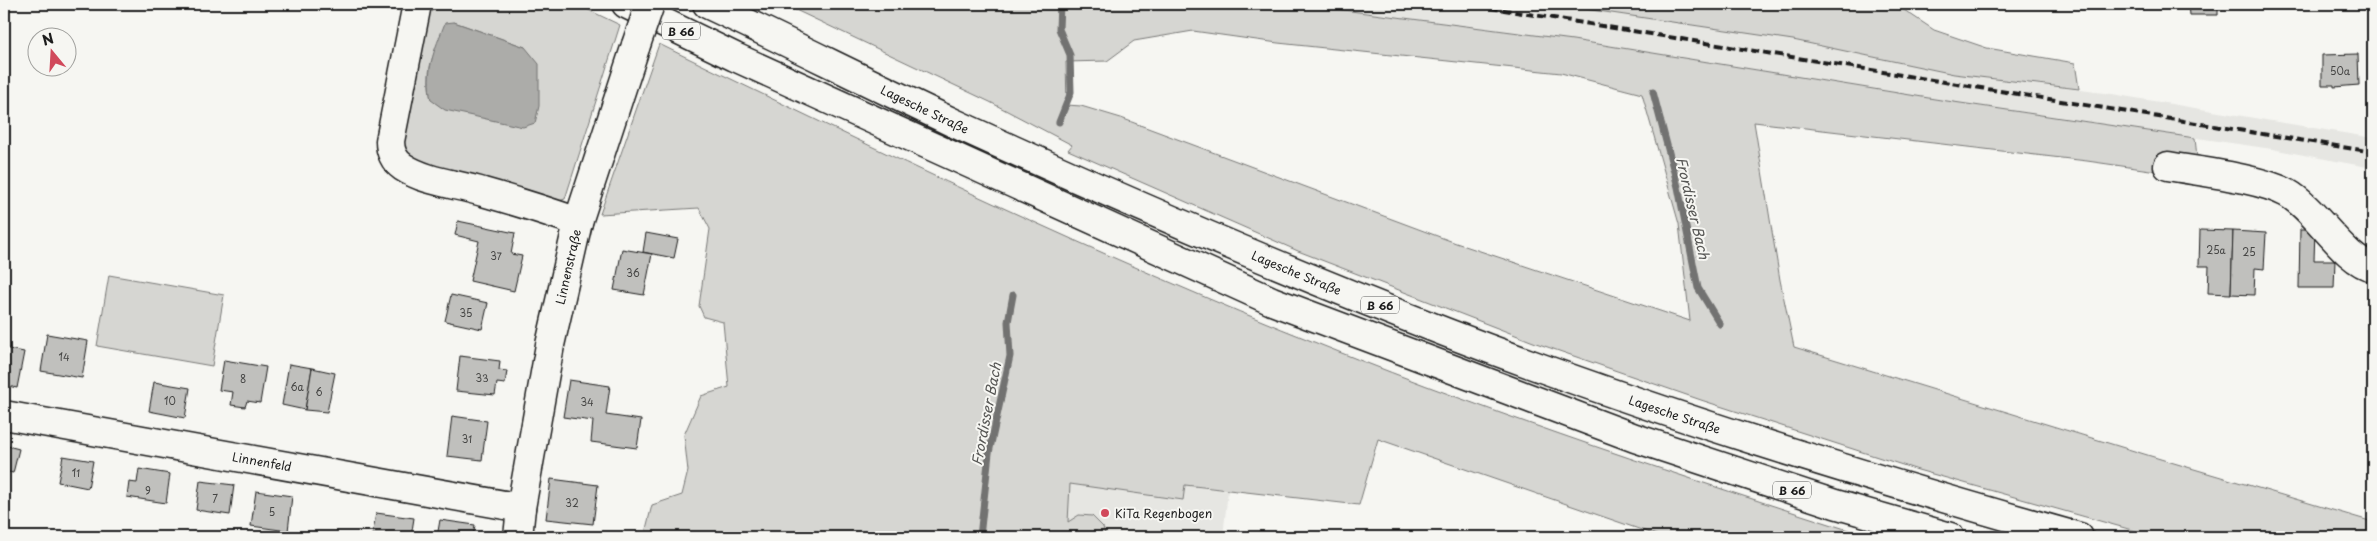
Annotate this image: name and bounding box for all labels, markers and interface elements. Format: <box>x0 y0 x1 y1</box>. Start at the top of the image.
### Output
road number: B 66 <box>662 22 700 40</box>
text: N <box>39 27 56 51</box>
north arrow <box>28 28 78 78</box>
house number: 50a <box>2330 63 2351 78</box>
street label: Lagesche Straße <box>878 80 972 138</box>
water label: Frordisser Bach <box>1671 155 1715 262</box>
street label: Linnenstraße <box>551 227 585 306</box>
house number: 25a <box>2206 242 2227 257</box>
house number: 25 <box>2242 244 2256 259</box>
street label: Lagesche Straße <box>1249 246 1344 299</box>
house number: 37 <box>490 248 503 263</box>
house number: 36 <box>626 265 640 280</box>
road number: B 66 <box>1361 296 1399 314</box>
house number: 35 <box>460 305 472 320</box>
house number: 14 <box>58 349 70 364</box>
water label: Frordisser Bach <box>966 360 1006 467</box>
house number: 33 <box>475 370 489 385</box>
house number: 8 <box>240 371 246 386</box>
house number: 6a <box>290 379 304 394</box>
house number: 6 <box>315 384 323 399</box>
street label: Lagesche Straße <box>1627 391 1723 438</box>
house number: 10 <box>164 393 176 408</box>
house number: 34 <box>580 394 594 409</box>
house number: 31 <box>462 431 472 446</box>
street label: Linnenfeld <box>231 447 293 476</box>
house number: 11 <box>72 465 80 480</box>
road number: B 66 <box>1773 482 1811 498</box>
house number: 9 <box>145 483 151 498</box>
house number: 7 <box>212 491 218 506</box>
house number: 32 <box>565 495 579 510</box>
house number: 5 <box>269 504 275 519</box>
place label: KiTa Regenbogen <box>1115 504 1212 522</box>
marker: KiTa Regenbogen <box>1099 507 1111 519</box>

